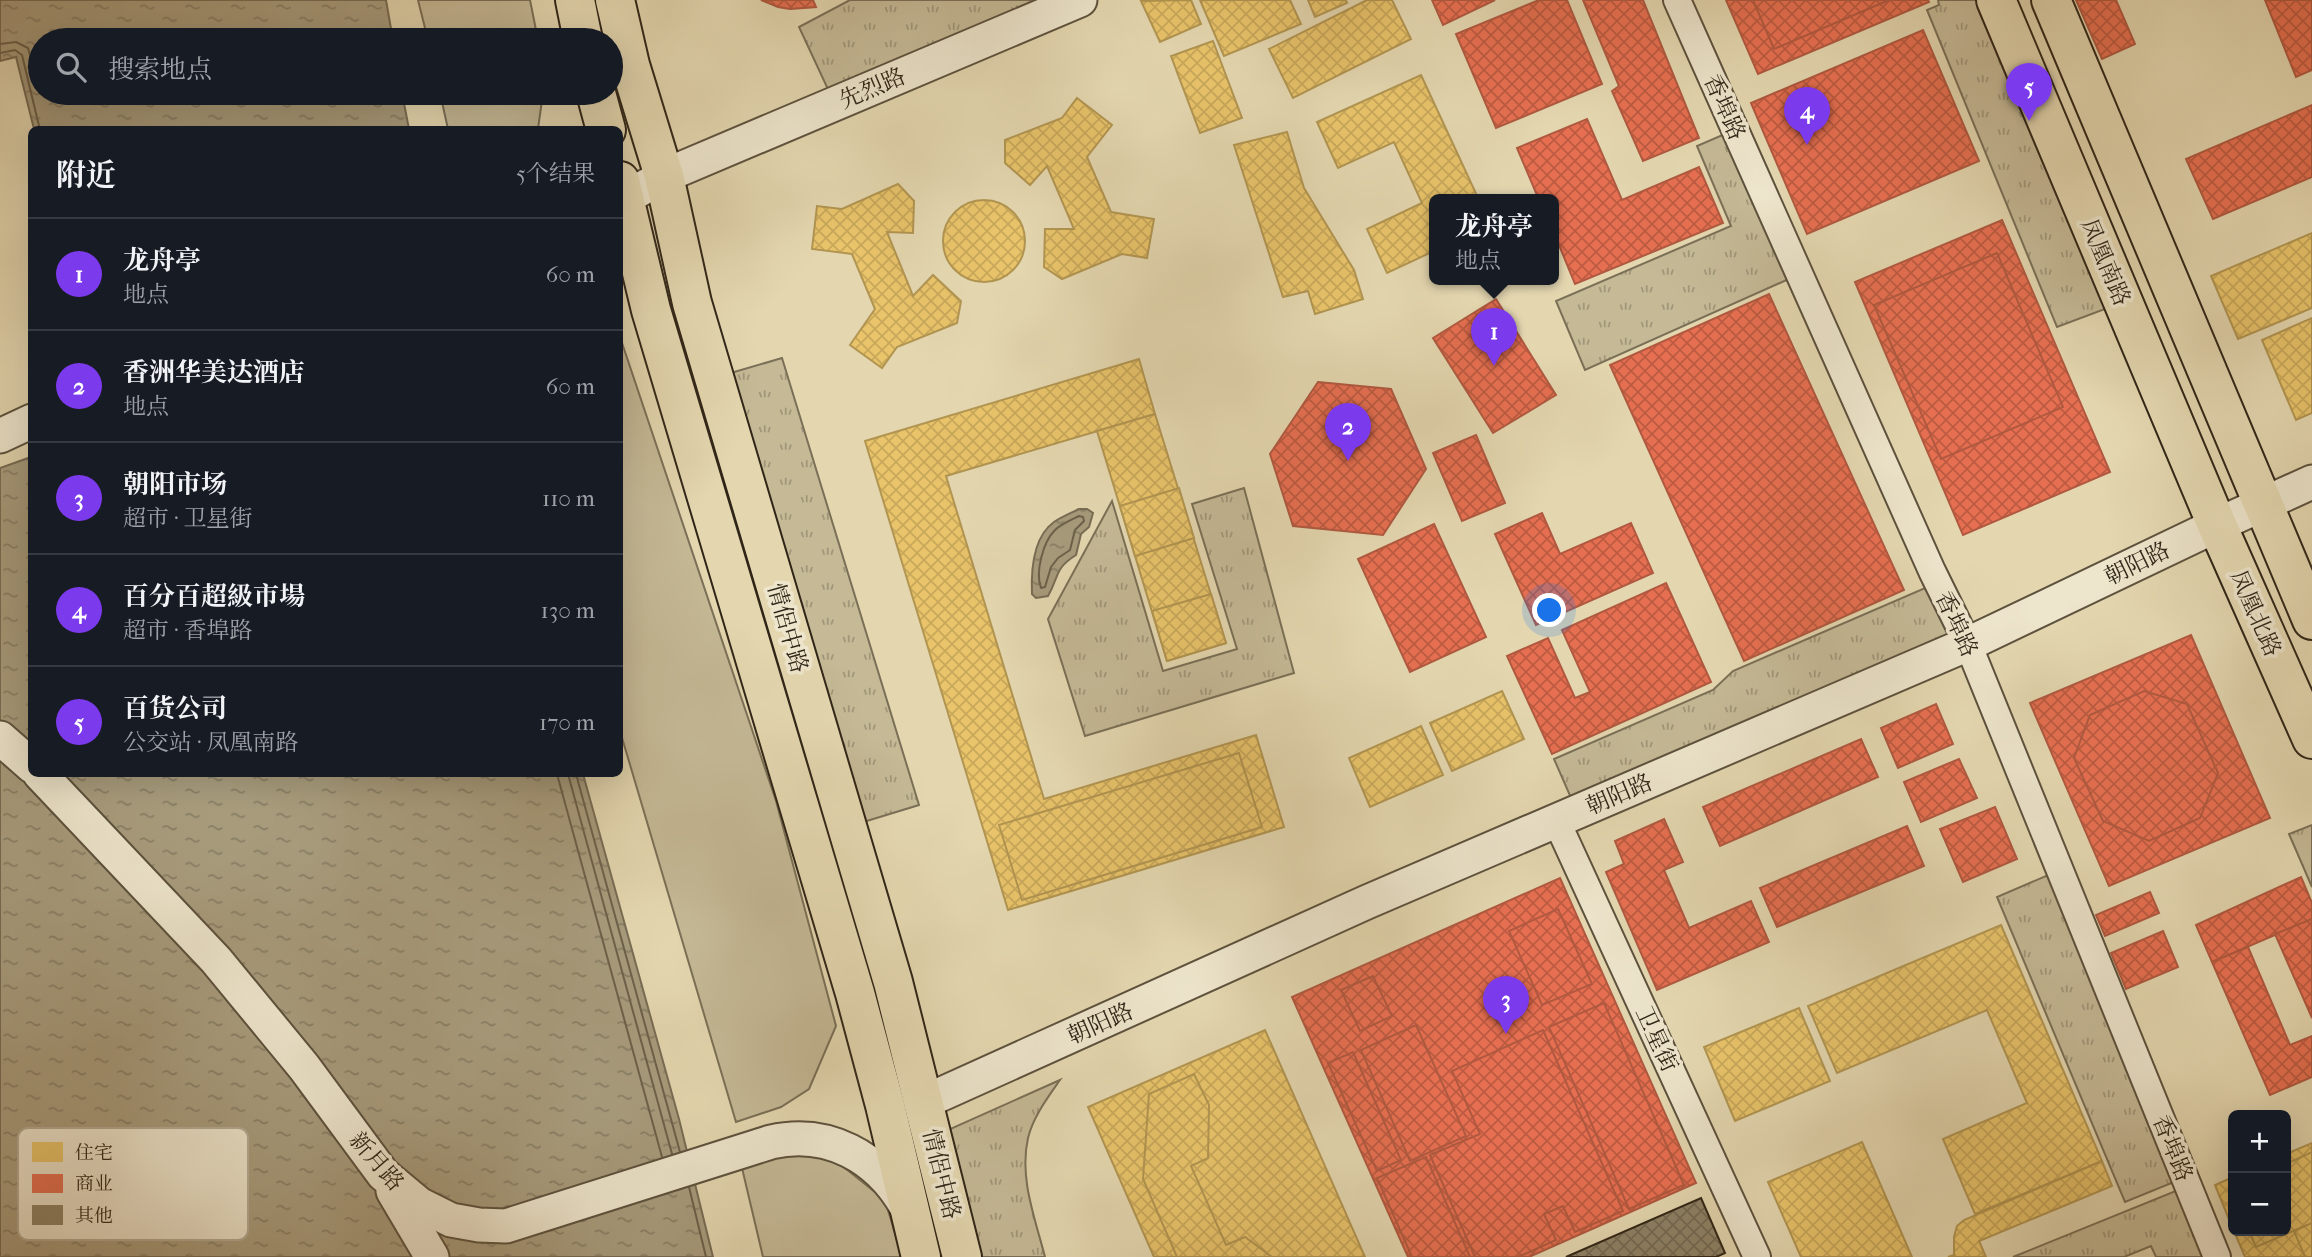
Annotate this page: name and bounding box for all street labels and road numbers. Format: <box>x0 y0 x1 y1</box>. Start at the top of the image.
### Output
street label: 先烈路 <box>835 63 909 114</box>
street label: 香埠路 <box>1698 70 1751 144</box>
street label: 凤凰南路 <box>2075 215 2136 310</box>
street label: 朝阳路 <box>2100 536 2174 591</box>
street label: 凤凰北路 <box>2225 566 2287 661</box>
street label: 情侶中路 <box>762 580 813 676</box>
street label: 香埠路 <box>1930 587 1983 661</box>
street label: 朝阳路 <box>1582 769 1656 820</box>
street label: 朝阳路 <box>1063 997 1137 1050</box>
street label: 卫星街 <box>1630 1002 1683 1076</box>
street label: 香埠路 <box>2147 1111 2198 1185</box>
street label: 新月路 <box>344 1126 409 1196</box>
street label: 情侶中路 <box>917 1126 966 1222</box>

